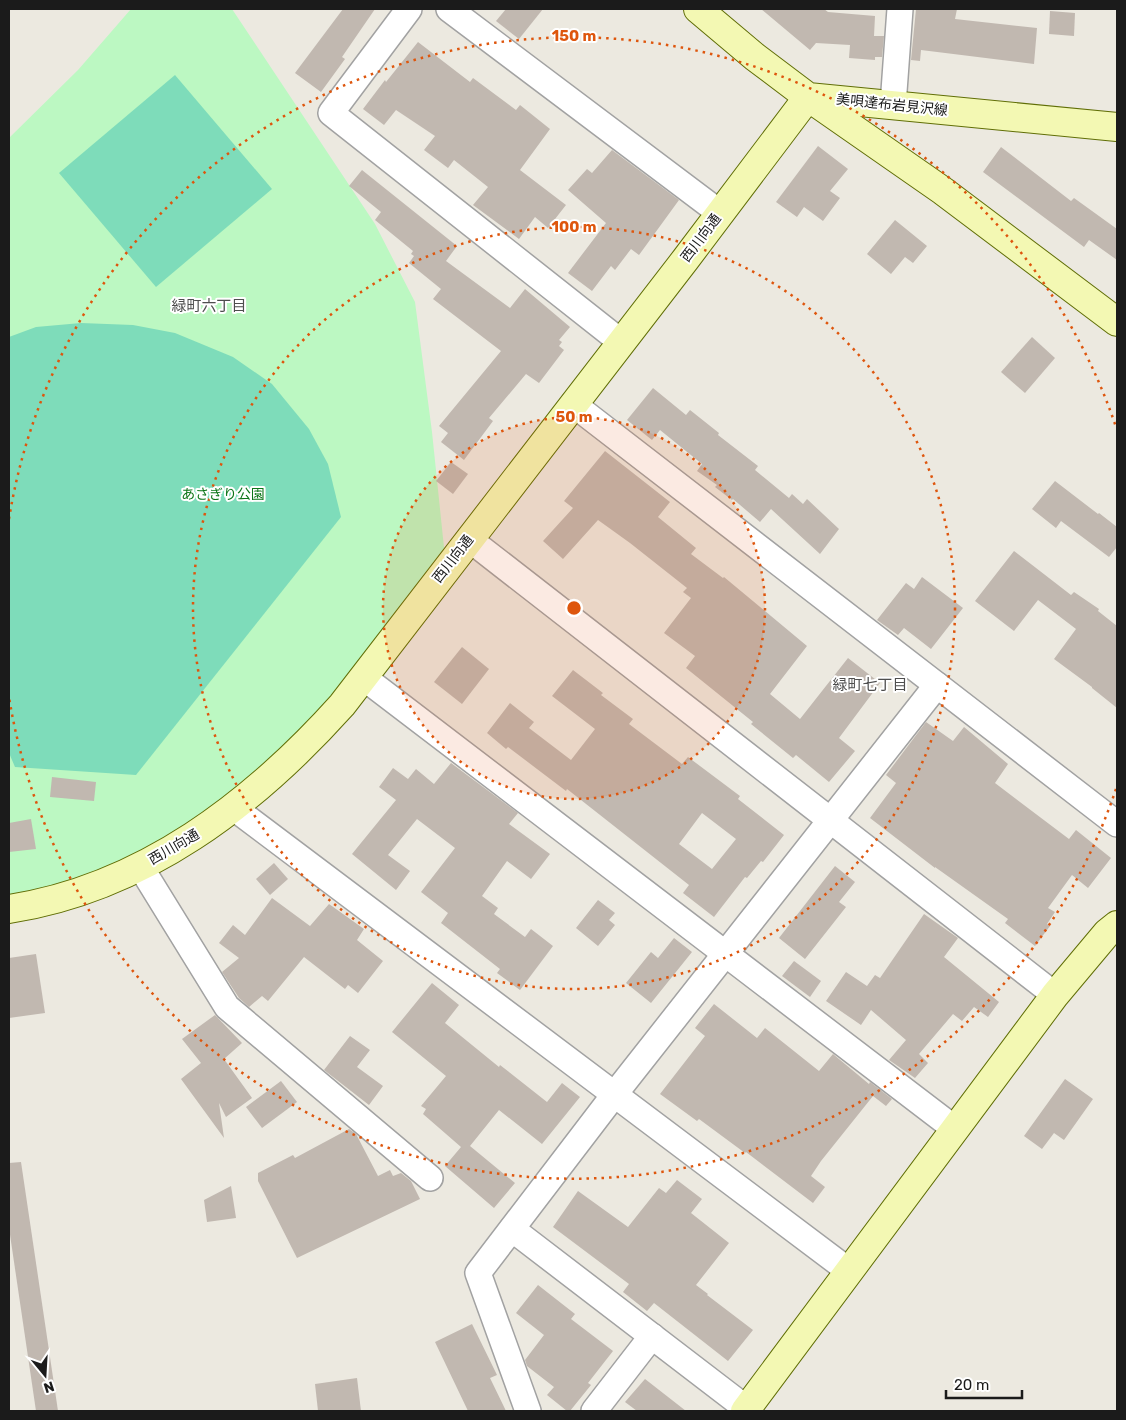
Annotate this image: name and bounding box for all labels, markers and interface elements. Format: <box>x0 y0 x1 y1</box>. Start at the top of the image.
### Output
text: 150 m <box>552 27 596 45</box>
street label: 美唄達布岩見沢線 <box>835 91 949 119</box>
street label: 西川向通 <box>677 211 725 265</box>
text: 100 m <box>552 218 596 236</box>
district label: 緑町六丁目 <box>171 297 247 315</box>
text: 50 m <box>556 408 592 426</box>
park label: あさぎり公園 <box>181 486 265 503</box>
street label: 西川向通 <box>429 532 477 586</box>
centre of rings <box>565 599 583 617</box>
district label: 緑町七丁目 <box>832 676 908 694</box>
street label: 西川向通 <box>146 826 202 868</box>
north arrow <box>20 1350 70 1400</box>
scale bar <box>946 1368 1022 1400</box>
text: 20 m <box>954 1376 989 1394</box>
text: N <box>41 1377 56 1397</box>

